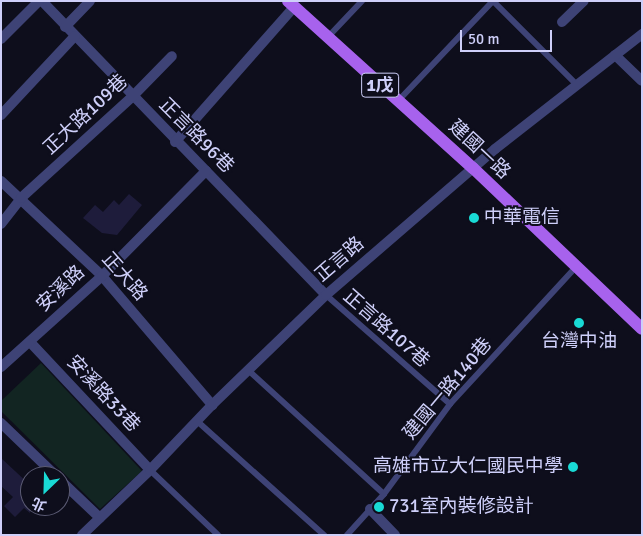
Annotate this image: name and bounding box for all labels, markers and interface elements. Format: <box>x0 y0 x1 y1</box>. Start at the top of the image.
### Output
scale bar <box>463 20 556 52</box>
text: 50 m <box>468 30 499 48</box>
street label: 正大路109巷 <box>39 70 133 160</box>
road number: 1戊 <box>360 70 400 100</box>
street label: 正言路96巷 <box>154 94 238 178</box>
street label: 建國一路 <box>443 116 515 184</box>
place label: 中華電信 <box>484 207 560 229</box>
marker: 中華電信 <box>468 212 480 224</box>
street label: 正言路 <box>311 233 369 287</box>
street label: 正大路 <box>96 248 152 306</box>
street label: 安溪路 <box>32 261 90 317</box>
street label: 正言路107巷 <box>338 285 434 373</box>
marker: 台灣中油 <box>573 317 585 329</box>
place label: 台灣中油 <box>541 331 617 353</box>
street label: 建國一路140巷 <box>399 333 497 445</box>
street label: 安溪路33巷 <box>62 351 144 437</box>
place label: 高雄市立大仁國民中學 <box>373 456 563 478</box>
marker: 高雄市立大仁國民中學 <box>567 461 579 473</box>
north arrow <box>20 466 70 516</box>
text: 北 <box>29 494 49 515</box>
place label: 731室內裝修設計 <box>389 496 534 518</box>
marker: 731室內裝修設計 <box>373 501 385 513</box>

